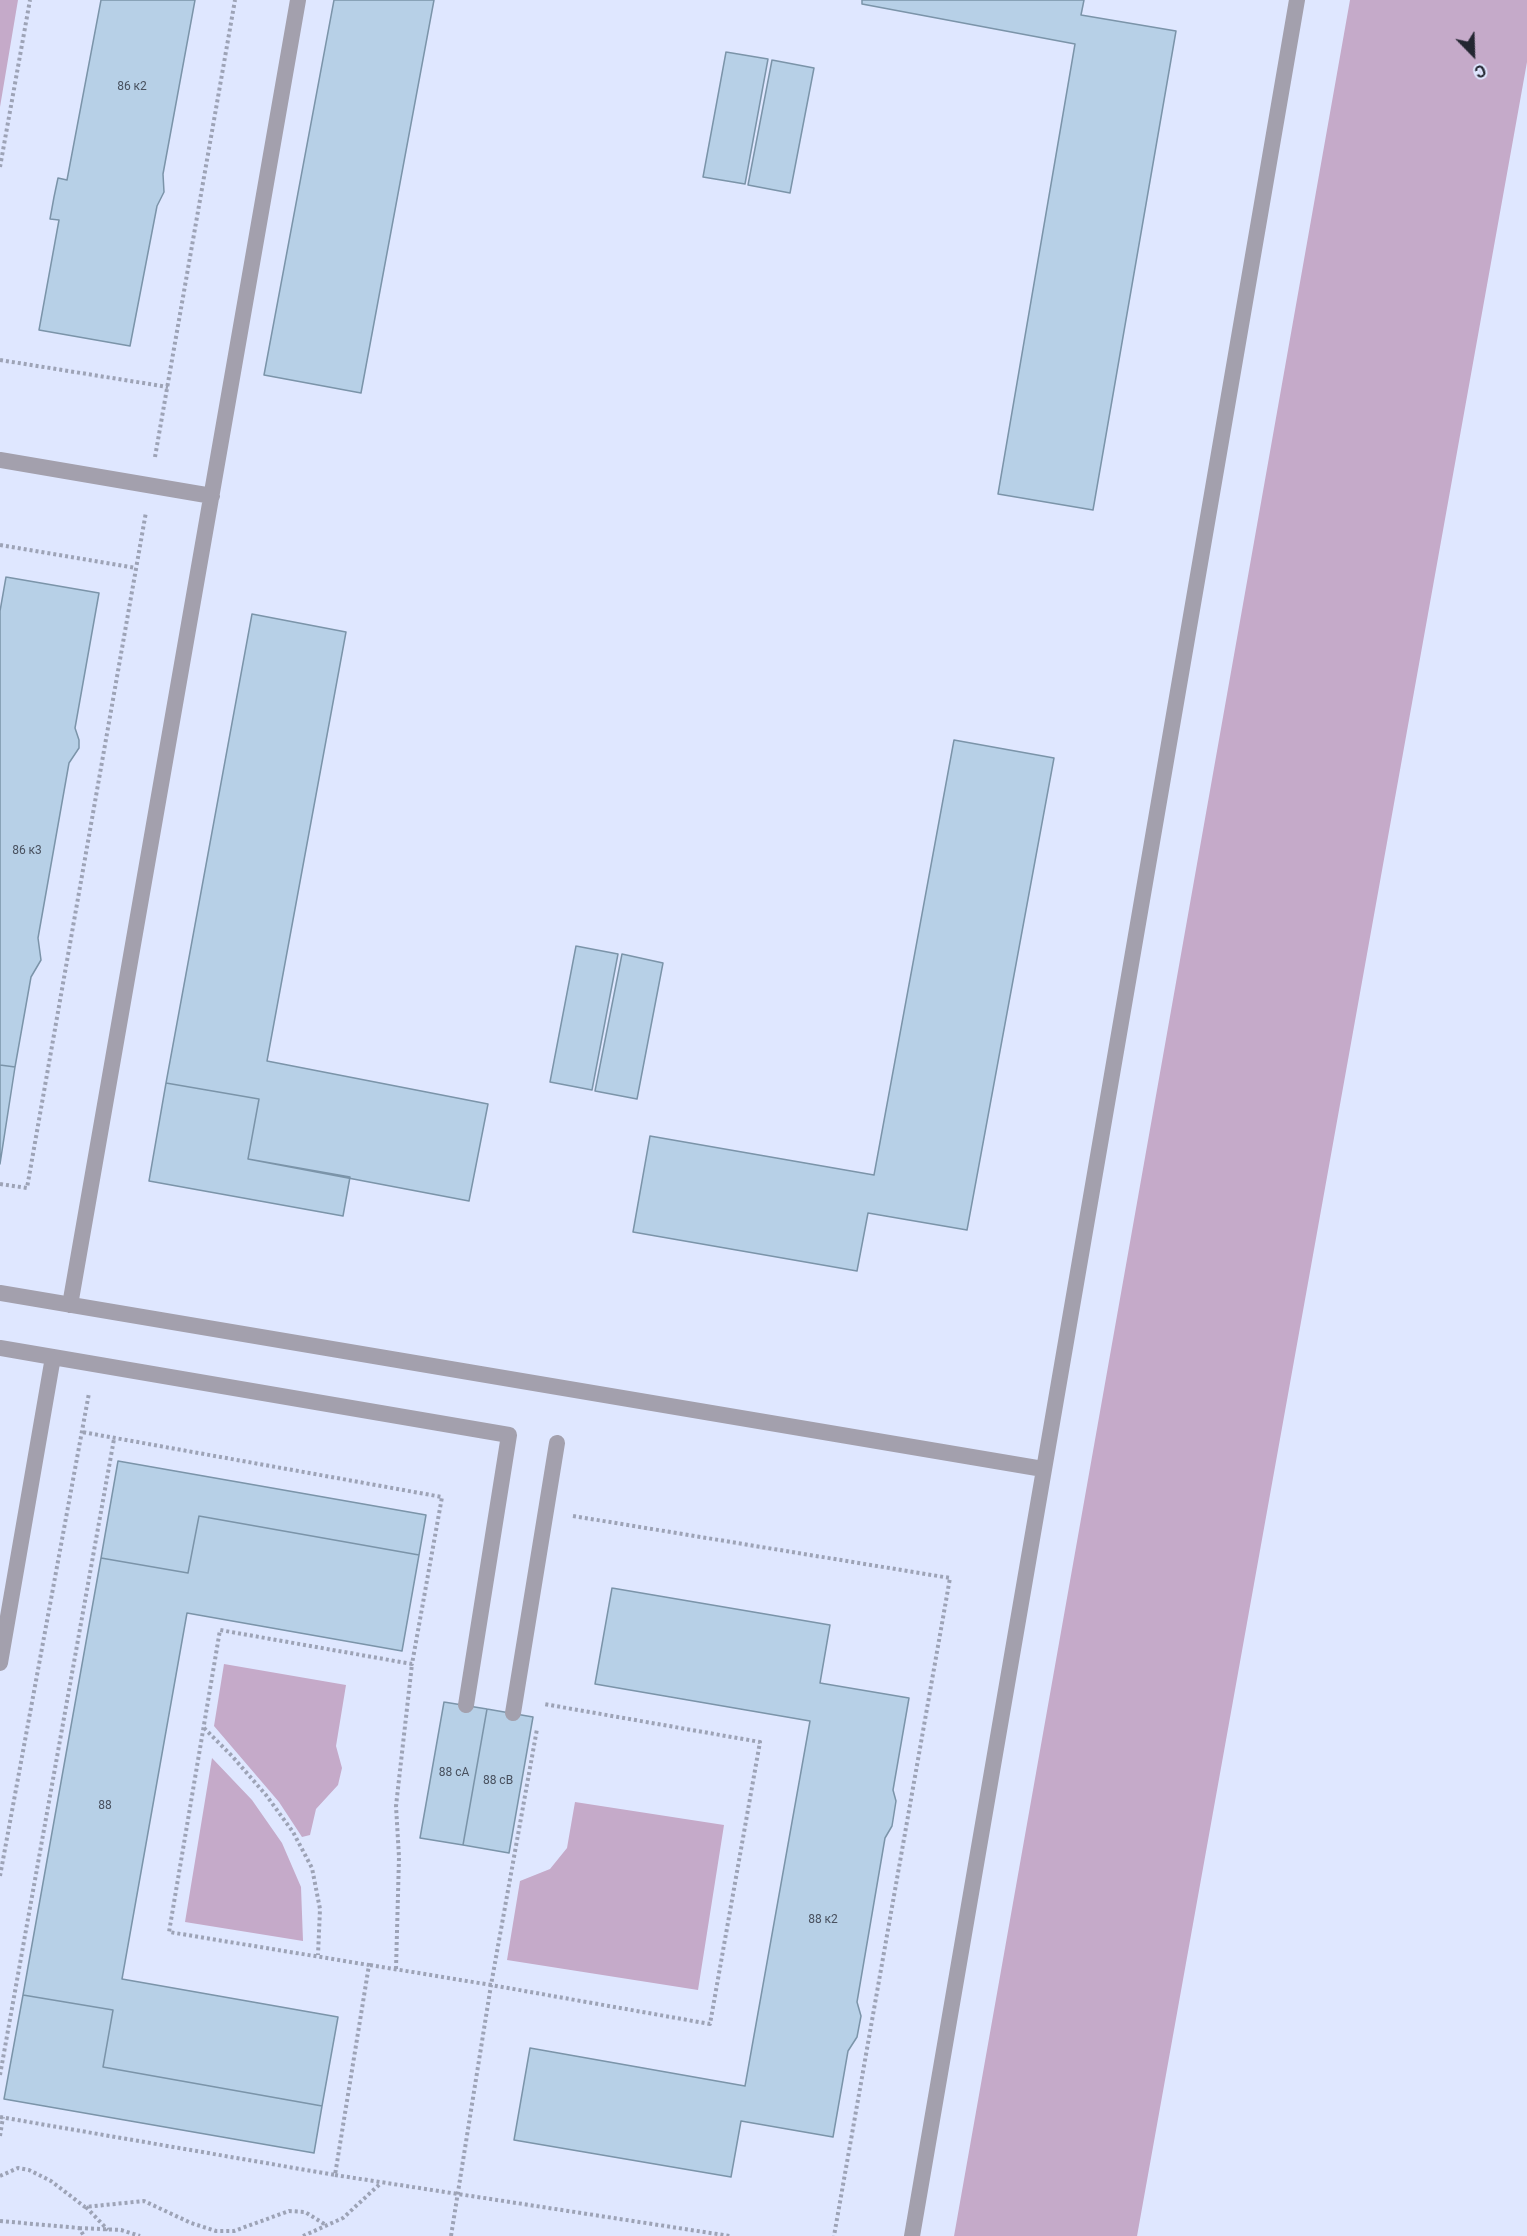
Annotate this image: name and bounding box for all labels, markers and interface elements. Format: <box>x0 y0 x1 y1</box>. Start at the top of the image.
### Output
north arrow <box>1443 24 1503 84</box>
text: С <box>1472 60 1489 82</box>
house number: 86 к2 <box>117 80 147 94</box>
house number: 86 к3 <box>12 844 42 858</box>
house number: 88 сА <box>439 1766 469 1780</box>
house number: 88 сВ <box>483 1774 513 1788</box>
house number: 88 <box>98 1799 112 1813</box>
house number: 88 к2 <box>808 1913 838 1927</box>

